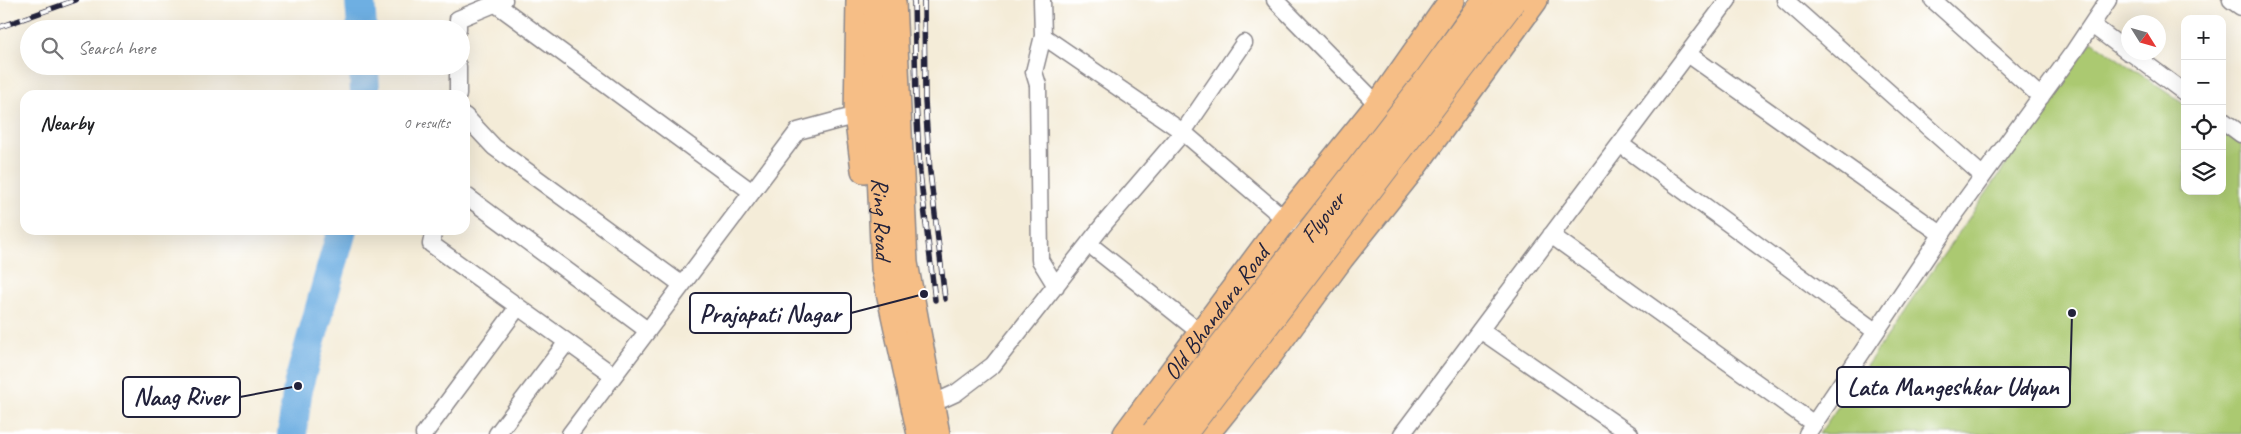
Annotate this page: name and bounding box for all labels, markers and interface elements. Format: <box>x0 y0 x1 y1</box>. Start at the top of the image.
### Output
north arrow <box>2121 15 2166 60</box>
map controls <box>2181 15 2226 195</box>
button: + <box>2181 15 2226 60</box>
search box <box>20 20 470 75</box>
icon: search <box>38 34 66 62</box>
text: Search here <box>78 36 155 60</box>
button: − <box>2181 60 2226 105</box>
button: locate <box>2181 105 2226 150</box>
text: Nearby <box>40 110 93 136</box>
text: 0 results <box>403 113 450 133</box>
button: layers <box>2181 150 2226 195</box>
street label: Ring Road <box>865 177 899 264</box>
street label: Flyover <box>1293 184 1353 249</box>
street label: Old Bhandara Road <box>1156 237 1278 386</box>
callout: Prajapati Nagar <box>690 293 851 333</box>
text: Prajapati Nagar <box>700 298 843 330</box>
callout: Lata Mangeshkar Udyan <box>1837 367 2070 407</box>
text: Lata Mangeshkar Udyan <box>1847 371 2060 403</box>
callout: Naag River <box>123 377 240 417</box>
text: Naag River <box>133 381 231 413</box>

